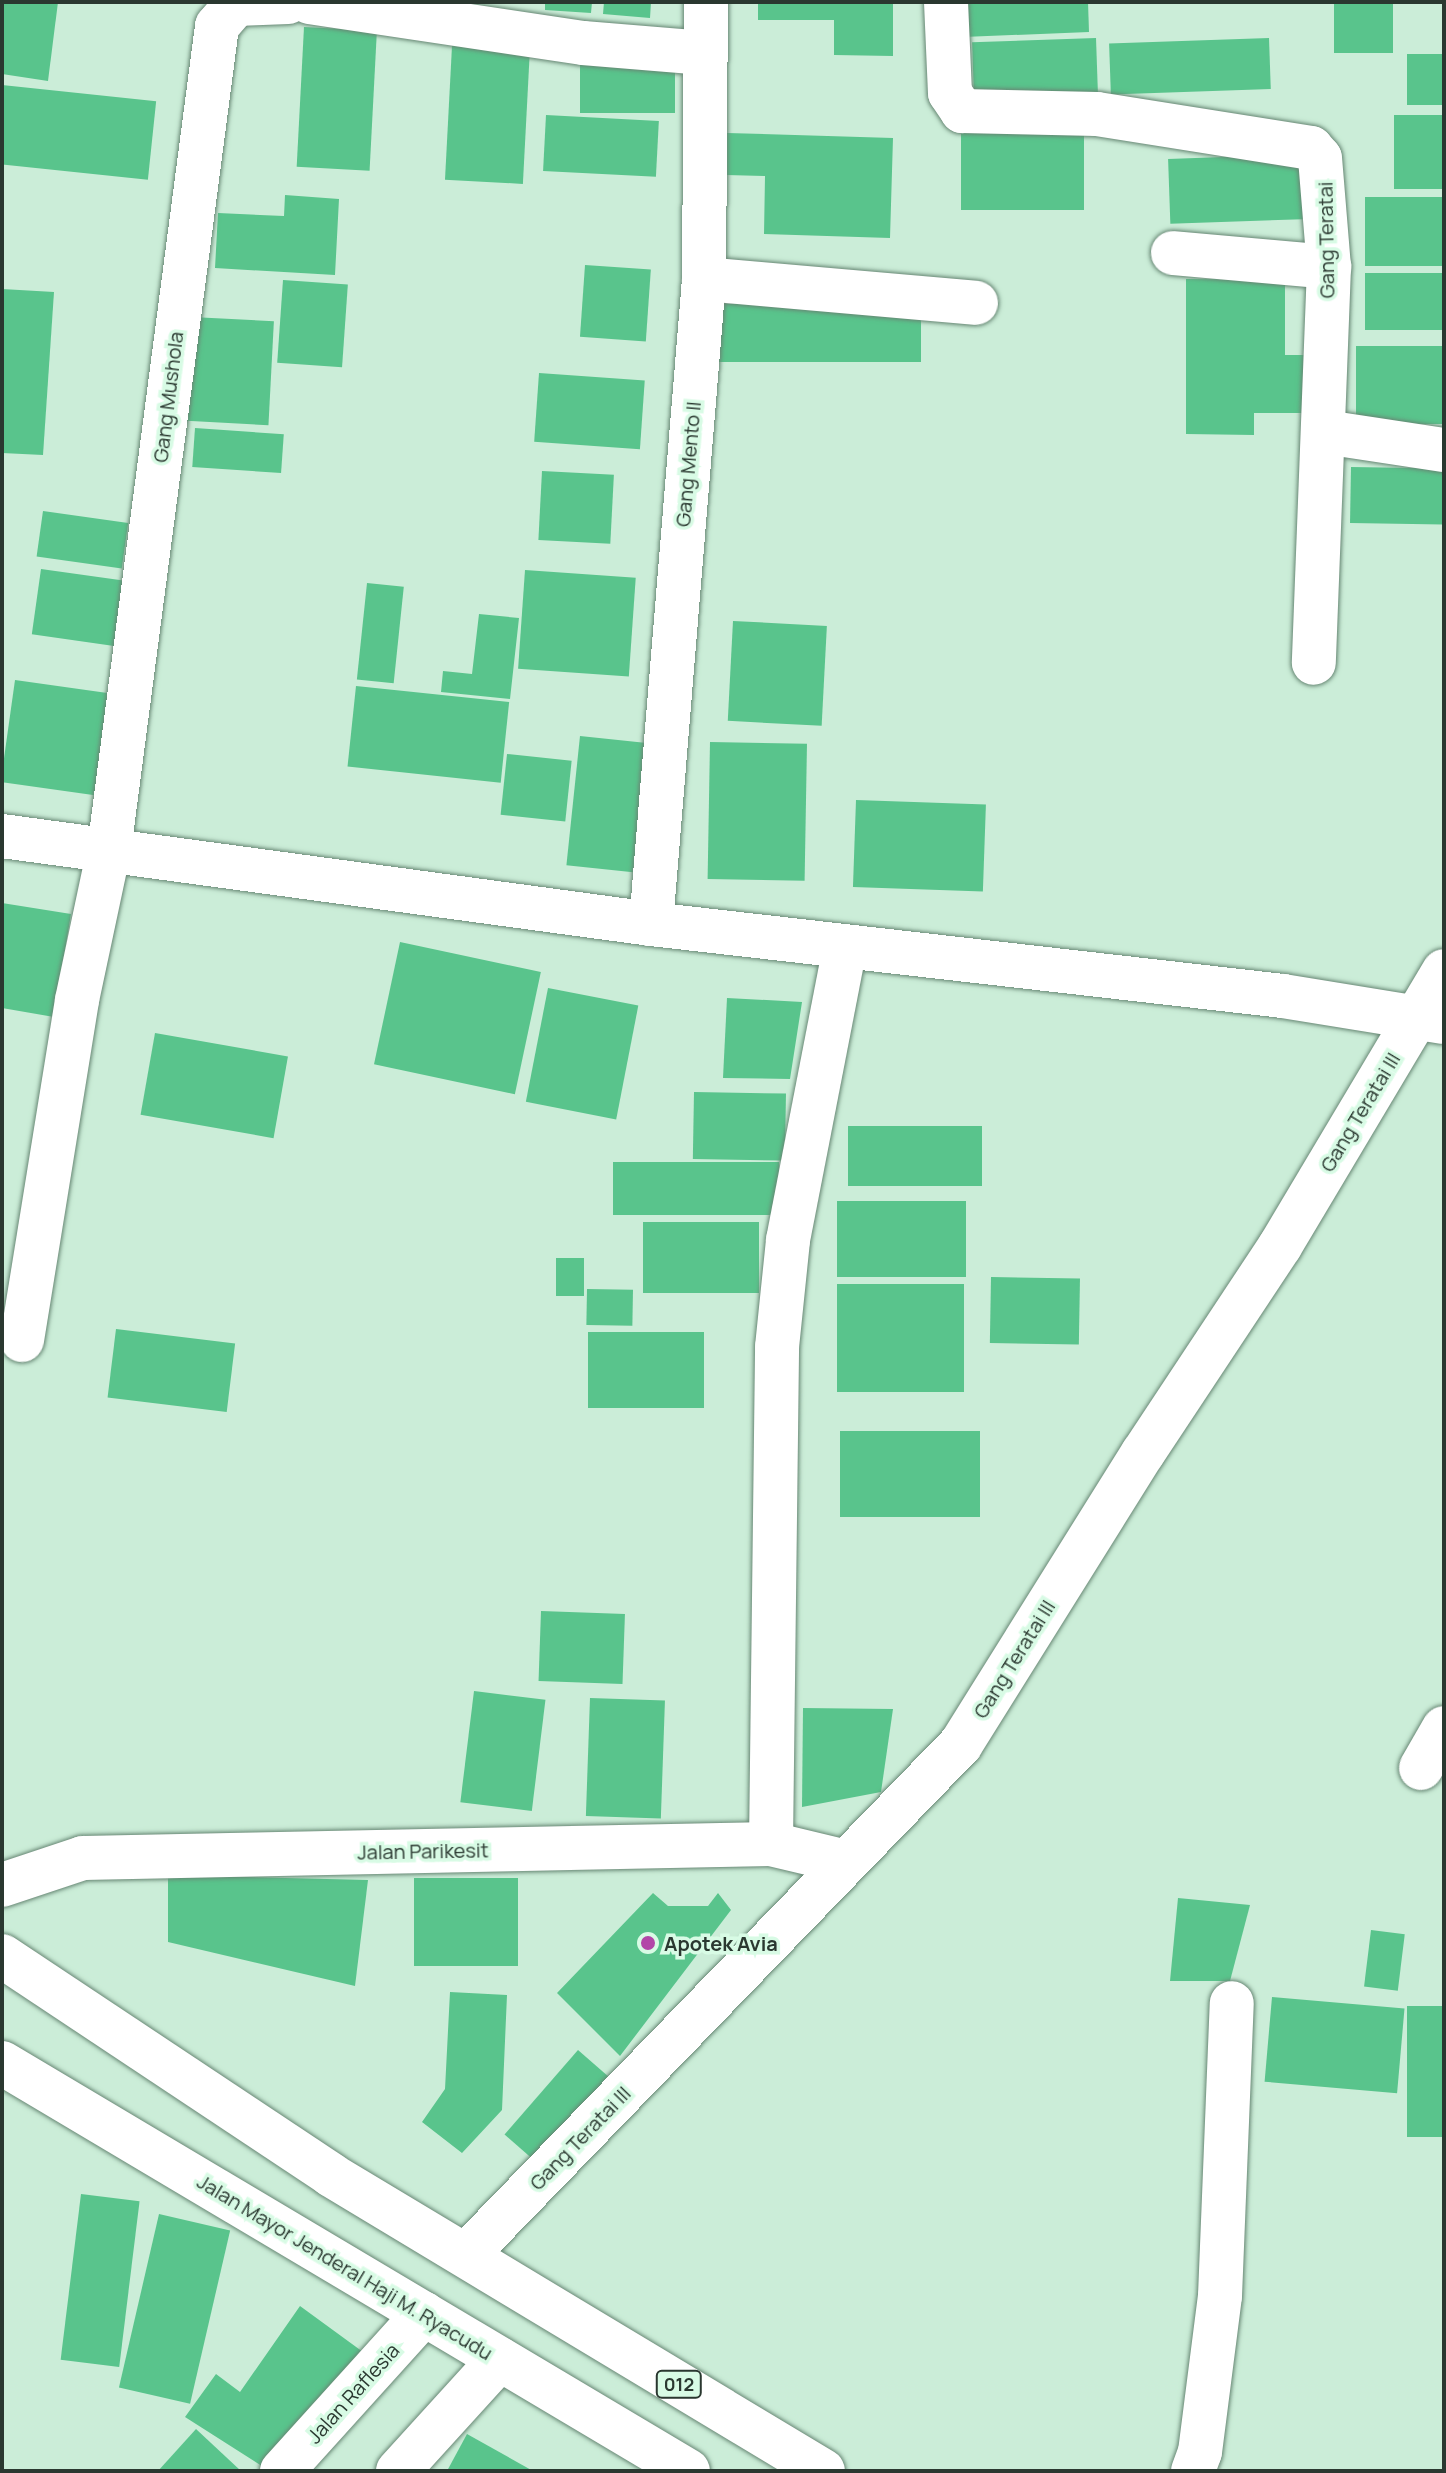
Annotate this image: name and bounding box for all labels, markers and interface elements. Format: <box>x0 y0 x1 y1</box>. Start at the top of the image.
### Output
street label: Gang Teratai <box>1313 181 1339 299</box>
street label: Gang Mushola <box>148 330 188 464</box>
street label: Gang Mento II <box>671 400 705 528</box>
street label: Gang Teratai III <box>1315 1048 1405 1176</box>
street label: Gang Teratai III <box>968 1596 1060 1722</box>
street label: Jalan Parikesit <box>357 1838 489 1864</box>
place label: Apotek Avia <box>664 1931 778 1955</box>
marker: Apotek Avia <box>639 1934 657 1952</box>
street label: Gang Teratai III <box>525 2081 635 2195</box>
street label: Jalan Mayor Jenderal Haji M. Ryacudu <box>193 2169 497 2365</box>
street label: Jalan Raflesia <box>302 2338 404 2448</box>
road number: 012 <box>655 2370 703 2398</box>

